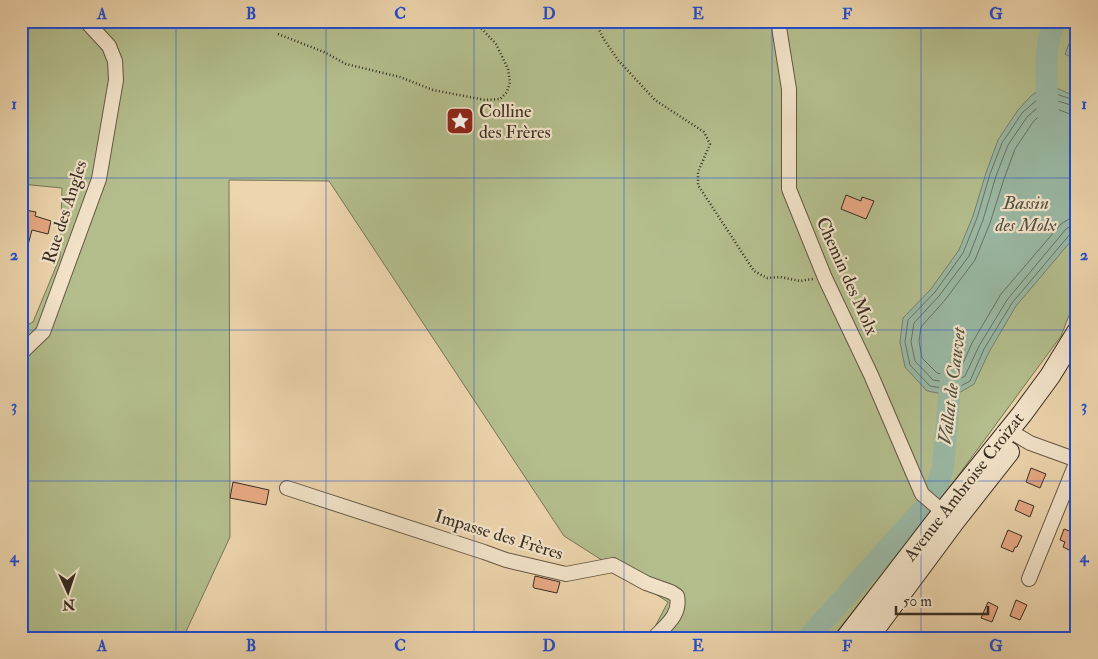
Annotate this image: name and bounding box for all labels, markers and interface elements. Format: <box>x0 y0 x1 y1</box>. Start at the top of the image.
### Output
text: A <box>96 4 108 24</box>
text: B <box>246 4 256 24</box>
text: C <box>394 4 406 24</box>
text: D <box>542 4 556 24</box>
text: E <box>692 4 704 24</box>
text: F <box>842 4 852 24</box>
text: G <box>989 4 1003 24</box>
text: 1 <box>11 94 17 114</box>
text: 1 <box>1081 94 1087 114</box>
place label: Colline des Frères <box>479 100 551 144</box>
place icon: Colline des Frères <box>445 106 475 136</box>
street label: Rue des Angles <box>37 157 93 267</box>
water label: Bassin des Molx <box>995 191 1057 237</box>
street label: Chemin des Molx <box>811 214 883 338</box>
text: 2 <box>10 245 18 265</box>
text: 2 <box>1080 245 1088 265</box>
water label: Vallat de Cauvet <box>933 325 971 446</box>
text: 3 <box>11 396 17 416</box>
text: 3 <box>1081 396 1087 416</box>
street label: Avenue Ambroise Croizat <box>898 408 1029 567</box>
street label: Impasse des Frères <box>432 505 566 565</box>
text: 4 <box>9 547 20 567</box>
text: 4 <box>1079 547 1090 567</box>
north arrow <box>42 566 92 616</box>
scale bar <box>896 584 988 616</box>
text: 50 m <box>903 592 932 611</box>
text: N <box>61 596 76 613</box>
text: A <box>96 636 108 656</box>
text: B <box>246 636 256 656</box>
text: C <box>394 636 406 656</box>
text: D <box>542 636 556 656</box>
text: E <box>692 636 704 656</box>
text: F <box>842 636 852 656</box>
text: G <box>989 636 1003 656</box>

